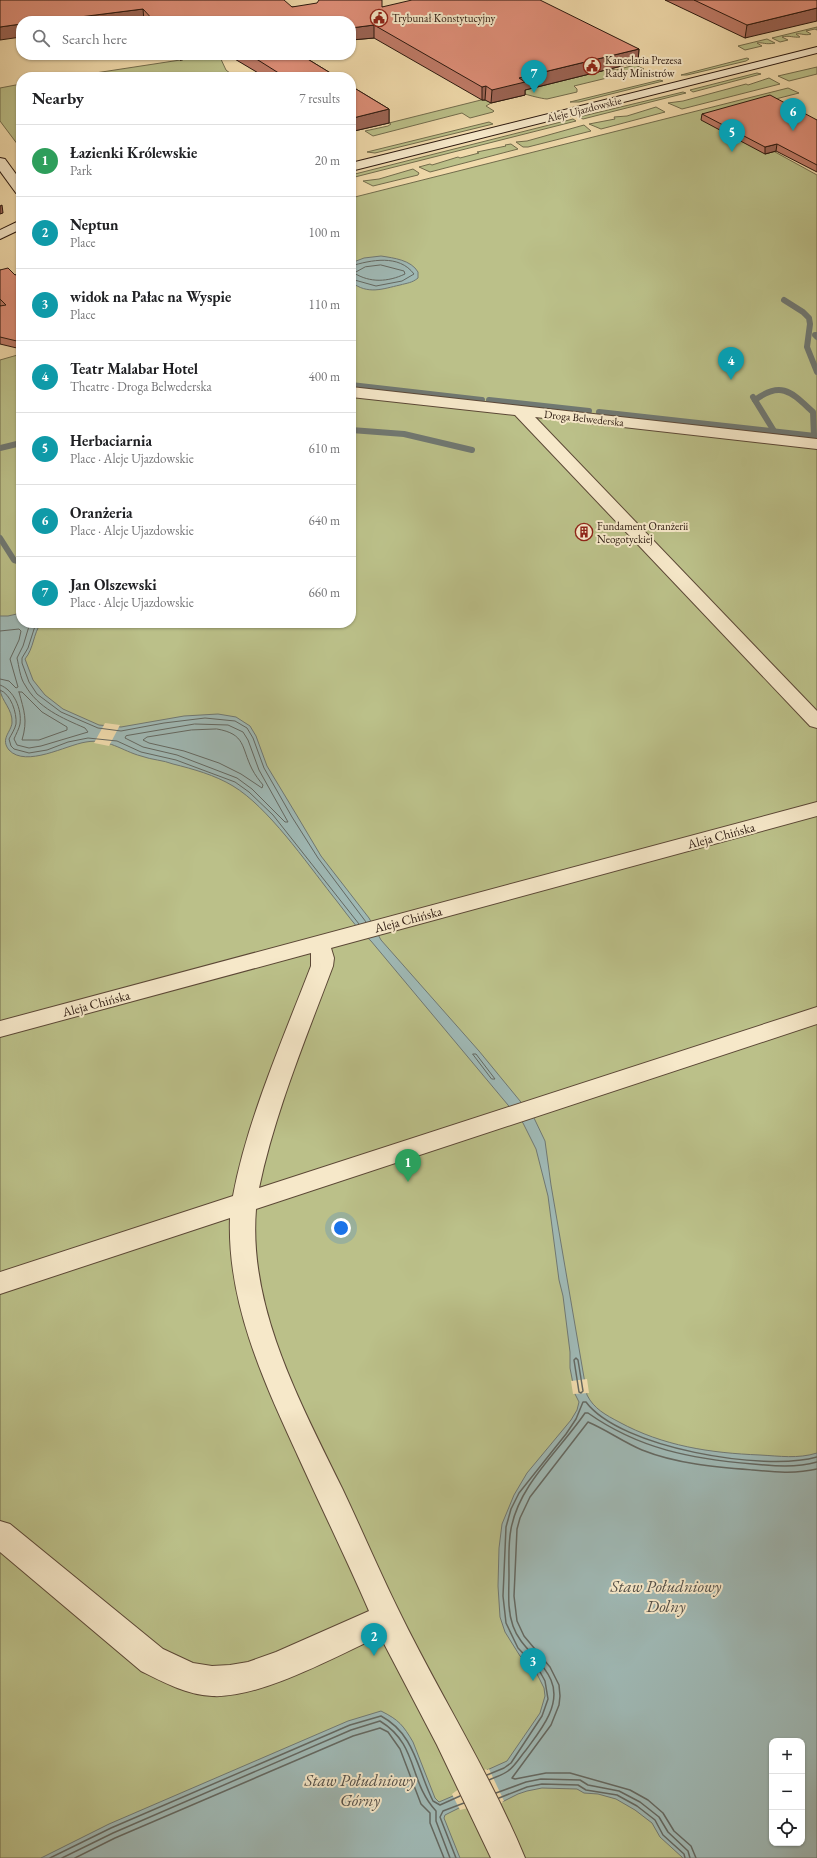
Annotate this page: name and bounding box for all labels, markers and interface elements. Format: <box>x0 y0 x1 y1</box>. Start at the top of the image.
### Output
public building icon: Trybunał Konstytucyjny <box>369 8 389 28</box>
place label: Trybunał Konstytucyjny <box>392 11 495 25</box>
search box <box>16 16 356 60</box>
icon: search <box>30 27 52 49</box>
text: Search here <box>62 29 127 48</box>
place label: Kancelaria Prezesa Rady Ministrów <box>605 53 682 80</box>
public building icon: Kancelaria Prezesa Rady Ministrów <box>582 56 602 76</box>
pin: 7 <box>521 60 547 93</box>
text: Nearby <box>32 87 84 109</box>
text: 7 results <box>299 90 340 107</box>
street label: Aleje Ujazdowskie <box>544 93 624 125</box>
pin: 6 <box>780 98 806 131</box>
pin: 5 <box>719 119 745 152</box>
text: Łazienki Królewskie <box>70 143 197 162</box>
text: 1 <box>42 152 48 169</box>
text: 20 m <box>315 152 340 169</box>
text: Park <box>70 162 92 179</box>
text: Neptun <box>70 215 119 234</box>
text: 2 <box>42 224 48 241</box>
text: 100 m <box>309 224 340 241</box>
text: Place <box>70 234 96 251</box>
text: widok na Pałac na Wyspie <box>70 287 231 306</box>
text: 3 <box>42 296 48 313</box>
text: 110 m <box>309 296 340 313</box>
text: Place <box>70 306 96 323</box>
pin: 4 <box>718 347 744 380</box>
text: Teatr Malabar Hotel <box>70 359 198 378</box>
text: 4 <box>42 368 48 385</box>
text: 400 m <box>309 368 340 385</box>
text: Theatre · Droga Belwederska <box>70 378 212 395</box>
street label: Droga Belwederska <box>543 407 625 429</box>
text: Herbaciarnia <box>70 431 152 450</box>
text: 5 <box>42 440 48 457</box>
text: 610 m <box>309 440 340 457</box>
text: Place · Aleje Ujazdowskie <box>70 450 194 467</box>
text: Oranżeria <box>70 503 133 522</box>
text: 6 <box>42 512 48 529</box>
text: 640 m <box>309 512 340 529</box>
place label: Fundament Oranżerii Neogotyckiej <box>597 519 689 546</box>
text: Place · Aleje Ujazdowskie <box>70 522 194 539</box>
building icon: Fundament Oranżerii Neogotyckiej <box>574 522 594 542</box>
text: Jan Olszewski <box>70 575 157 594</box>
text: 7 <box>42 584 48 601</box>
text: 660 m <box>309 584 340 601</box>
text: Place · Aleje Ujazdowskie <box>70 594 194 611</box>
street label: Aleja Chińska <box>684 818 758 853</box>
street label: Aleja Chińska <box>371 902 445 937</box>
street label: Aleja Chińska <box>59 986 133 1021</box>
pin: 1 <box>395 1149 421 1182</box>
your location <box>331 1218 351 1238</box>
water label: Staw Południowy Dolny <box>610 1575 722 1617</box>
pin: 2 <box>361 1623 387 1656</box>
pin: 3 <box>520 1648 546 1681</box>
map controls <box>769 1738 805 1846</box>
button: + <box>769 1738 805 1774</box>
water label: Staw Południowy Górny <box>304 1769 416 1811</box>
button: − <box>769 1774 805 1810</box>
button: locate <box>769 1810 805 1846</box>

